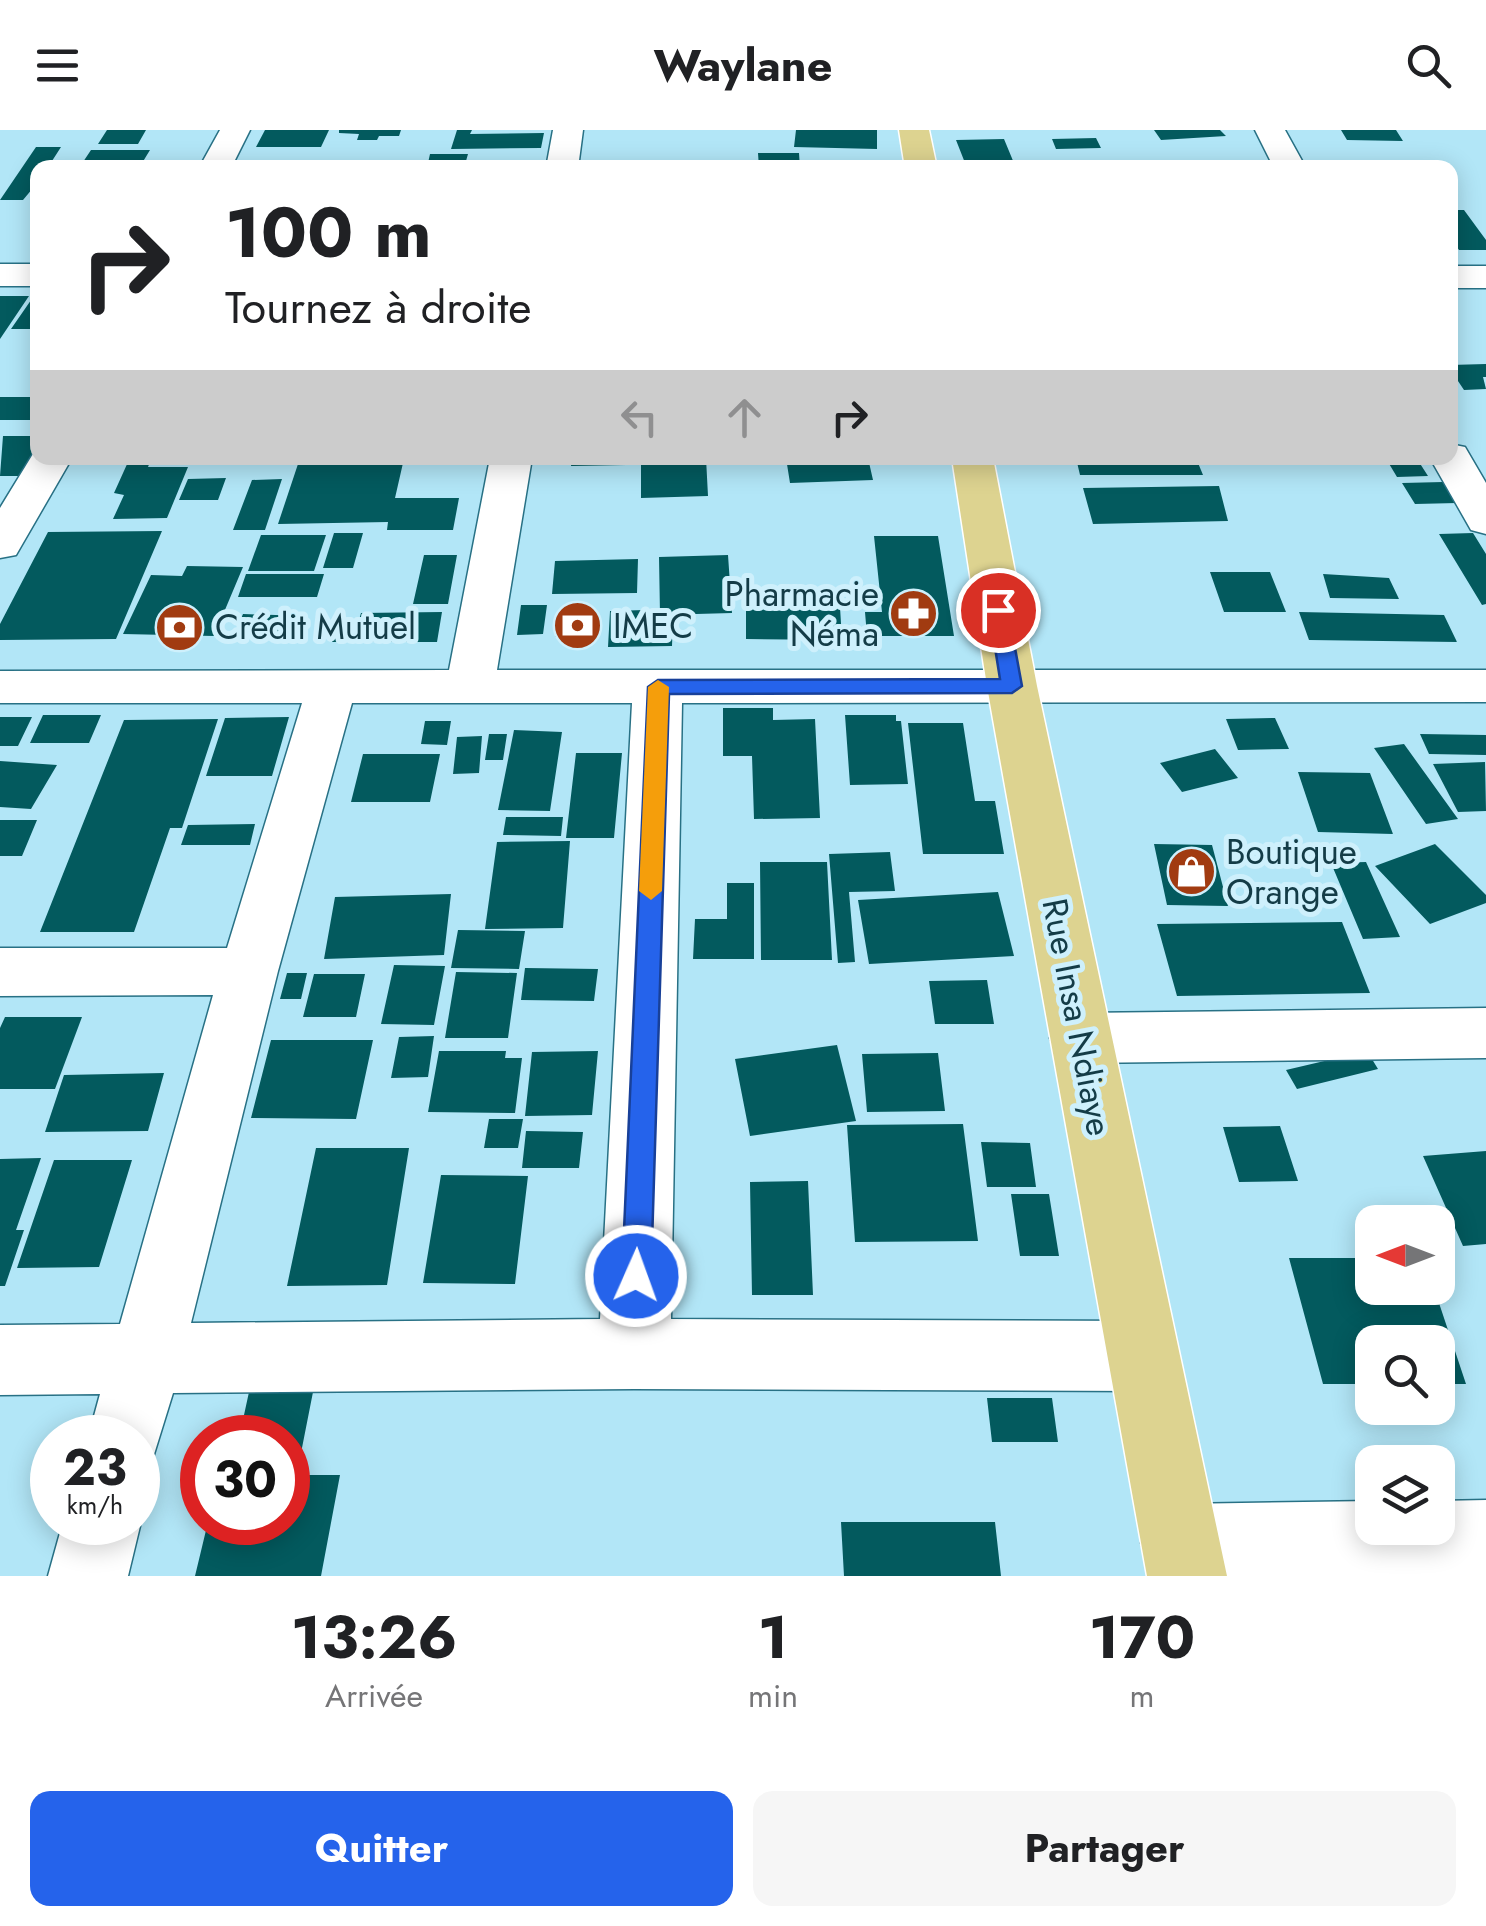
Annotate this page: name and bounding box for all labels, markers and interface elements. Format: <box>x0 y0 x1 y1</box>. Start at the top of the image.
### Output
text: Waylane <box>654 33 832 98</box>
icon: menu <box>30 38 85 93</box>
icon: search <box>1401 38 1456 93</box>
text: 100 m <box>225 182 432 283</box>
icon: right <box>60 200 190 330</box>
text: Tournez à droite <box>225 275 531 340</box>
icon: left <box>612 390 667 445</box>
icon: ahead <box>717 390 772 445</box>
icon: right <box>822 390 877 445</box>
pin <box>956 568 1041 653</box>
place label: Pharmacie Néma <box>725 569 879 659</box>
icon: arrive <box>971 583 1026 638</box>
pharmacy icon: Pharmacie Néma <box>888 588 940 640</box>
bank icon: IMEC <box>552 600 604 652</box>
bank icon: Crédit Mutuel <box>154 601 206 653</box>
place label: IMEC <box>613 601 693 651</box>
place label: Crédit Mutuel <box>215 602 416 652</box>
place label: Boutique Orange <box>1226 827 1357 917</box>
shop icon: Boutique Orange <box>1165 846 1217 898</box>
street label: Rue Insa Ndiaye <box>1030 894 1124 1140</box>
north arrow <box>1355 1205 1455 1305</box>
map controls <box>1355 1205 1455 1545</box>
position arrow <box>584 1224 688 1328</box>
button: search <box>1355 1325 1455 1425</box>
speed limit sign: 30 <box>180 1415 310 1545</box>
text: 23 <box>63 1431 127 1504</box>
button: layers <box>1355 1445 1455 1545</box>
text: km/h <box>67 1487 123 1523</box>
text: 13:26 <box>291 1594 457 1681</box>
text: 1 <box>758 1594 788 1681</box>
text: 170 <box>1089 1594 1195 1681</box>
text: Arrivée <box>325 1673 423 1719</box>
text: min <box>748 1673 798 1719</box>
text: m <box>1130 1673 1155 1719</box>
button: Quitter <box>30 1791 733 1906</box>
button: Partager <box>753 1791 1456 1906</box>

